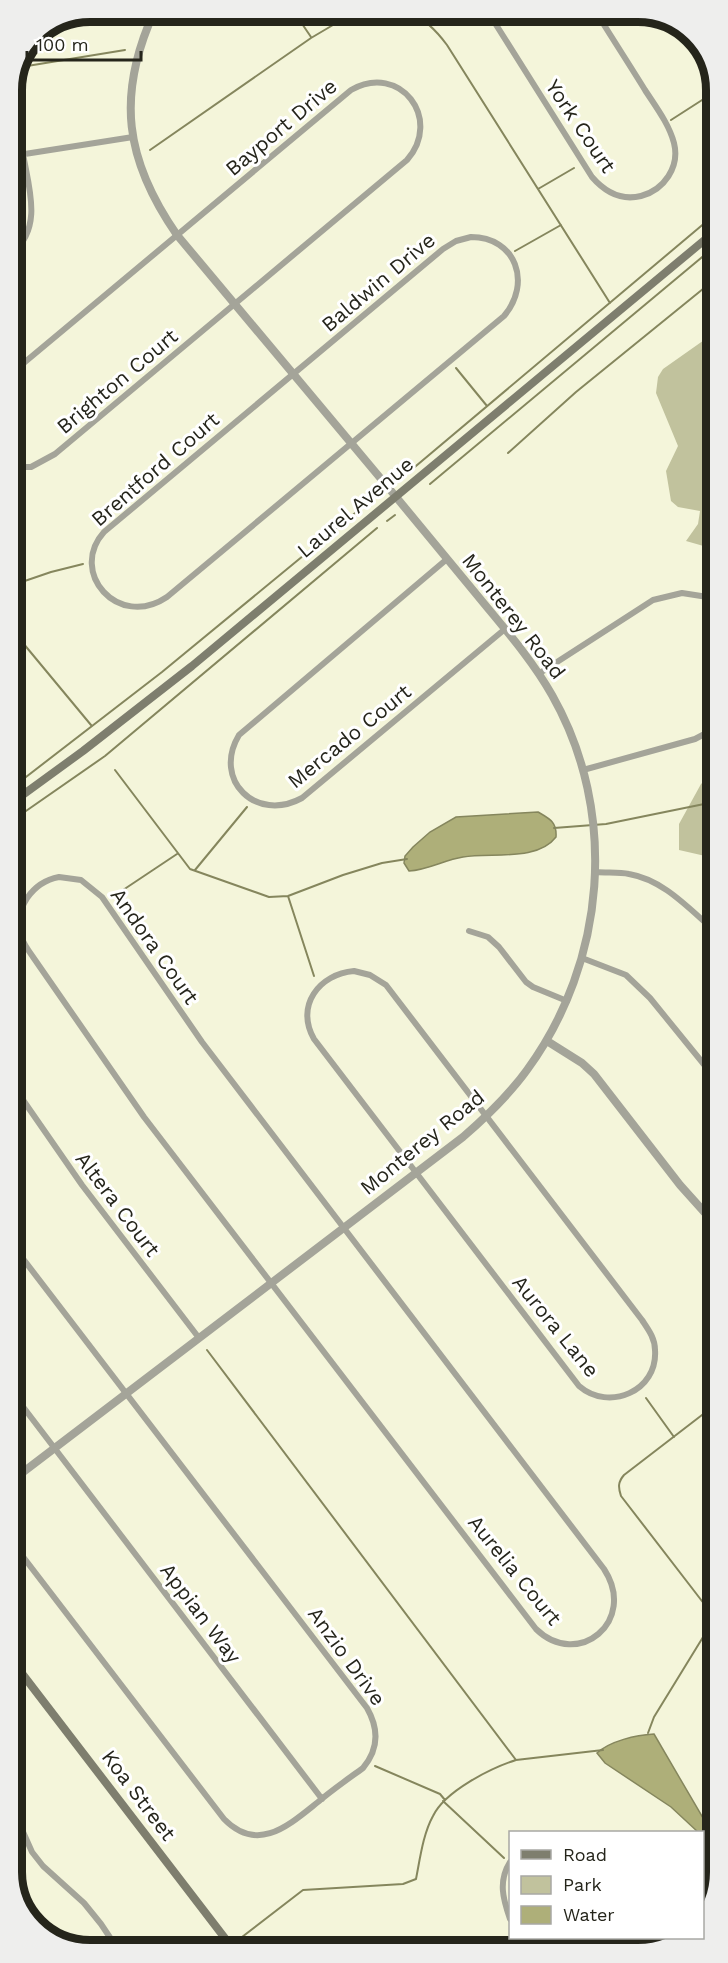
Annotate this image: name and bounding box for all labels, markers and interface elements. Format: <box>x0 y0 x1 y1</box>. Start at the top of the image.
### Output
scale bar <box>27 24 141 62</box>
text: 100 m <box>36 34 89 55</box>
street label: Bayport Drive <box>220 73 342 181</box>
street label: York Court <box>541 75 621 177</box>
street label: Baldwin Drive <box>316 227 440 337</box>
street label: Brighton Court <box>51 323 183 439</box>
street label: Brentford Court <box>86 407 224 531</box>
street label: Laurel Avenue <box>292 451 418 563</box>
street label: Monterey Road <box>457 548 571 684</box>
street label: Mercado Court <box>282 679 416 793</box>
street label: Andora Court <box>106 883 204 1009</box>
street label: Monterey Road <box>355 1084 489 1200</box>
street label: Altera Court <box>71 1147 166 1261</box>
street label: Aurora Lane <box>507 1270 605 1382</box>
street label: Aurelia Court <box>463 1510 567 1630</box>
street label: Appian Way <box>155 1558 247 1668</box>
street label: Anzio Drive <box>303 1602 391 1710</box>
street label: Koa Street <box>97 1745 181 1846</box>
legend <box>509 1831 704 1939</box>
text: Road <box>563 1844 607 1865</box>
text: Park <box>563 1874 602 1895</box>
text: Water <box>563 1904 615 1925</box>

